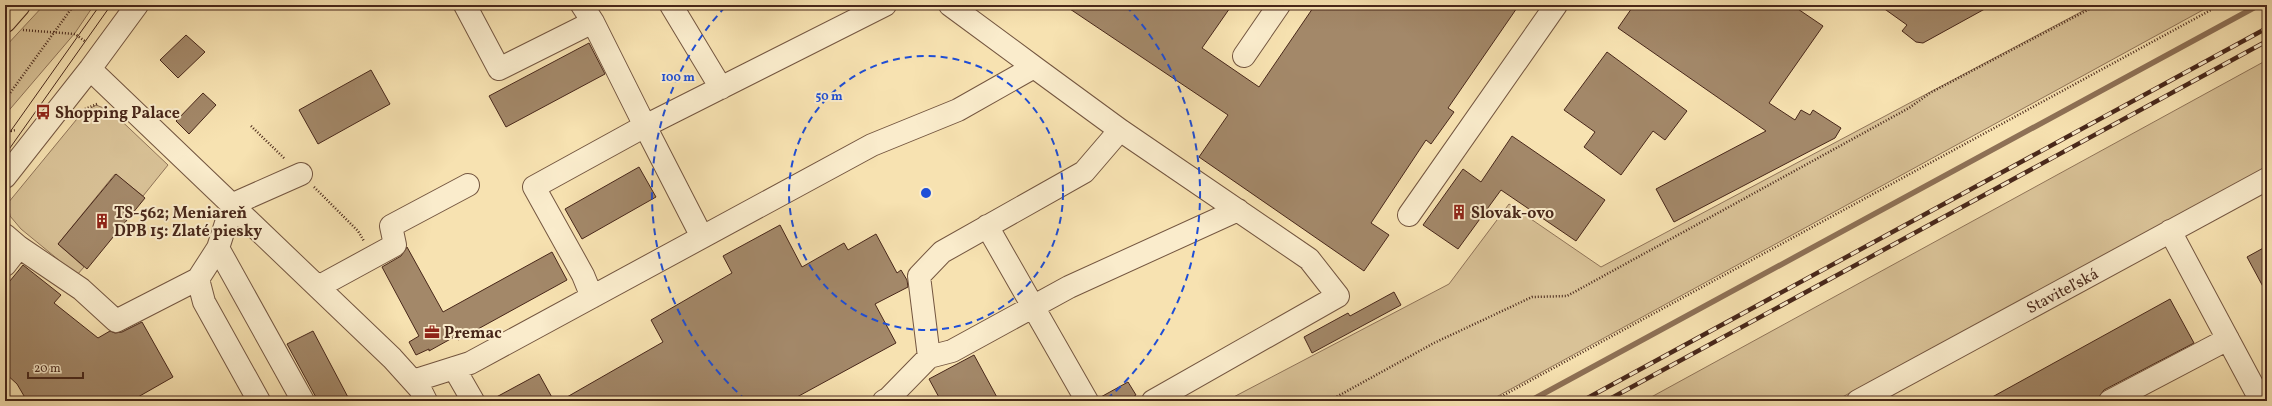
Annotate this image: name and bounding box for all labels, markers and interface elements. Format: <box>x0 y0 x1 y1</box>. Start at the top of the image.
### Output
text: 100 m <box>661 70 695 86</box>
text: 50 m <box>815 89 843 105</box>
bus stop icon: Shopping Palace <box>34 103 52 121</box>
place label: Shopping Palace <box>55 103 180 125</box>
centre of rings <box>919 186 933 200</box>
place label: TS-562; Meniareň DPB 15: Zlaté piesky <box>114 203 262 243</box>
building icon: Slovak-ovo <box>1450 203 1468 221</box>
place label: Slovak-ovo <box>1471 203 1554 225</box>
building icon: TS-562; Meniareň DPB 15: Zlaté piesky <box>93 212 111 230</box>
street label: Staviteľská <box>2023 264 2103 320</box>
office icon: Premac <box>423 323 441 341</box>
place label: Premac <box>444 323 502 345</box>
scale bar <box>28 354 83 380</box>
text: 20 m <box>34 361 61 377</box>

